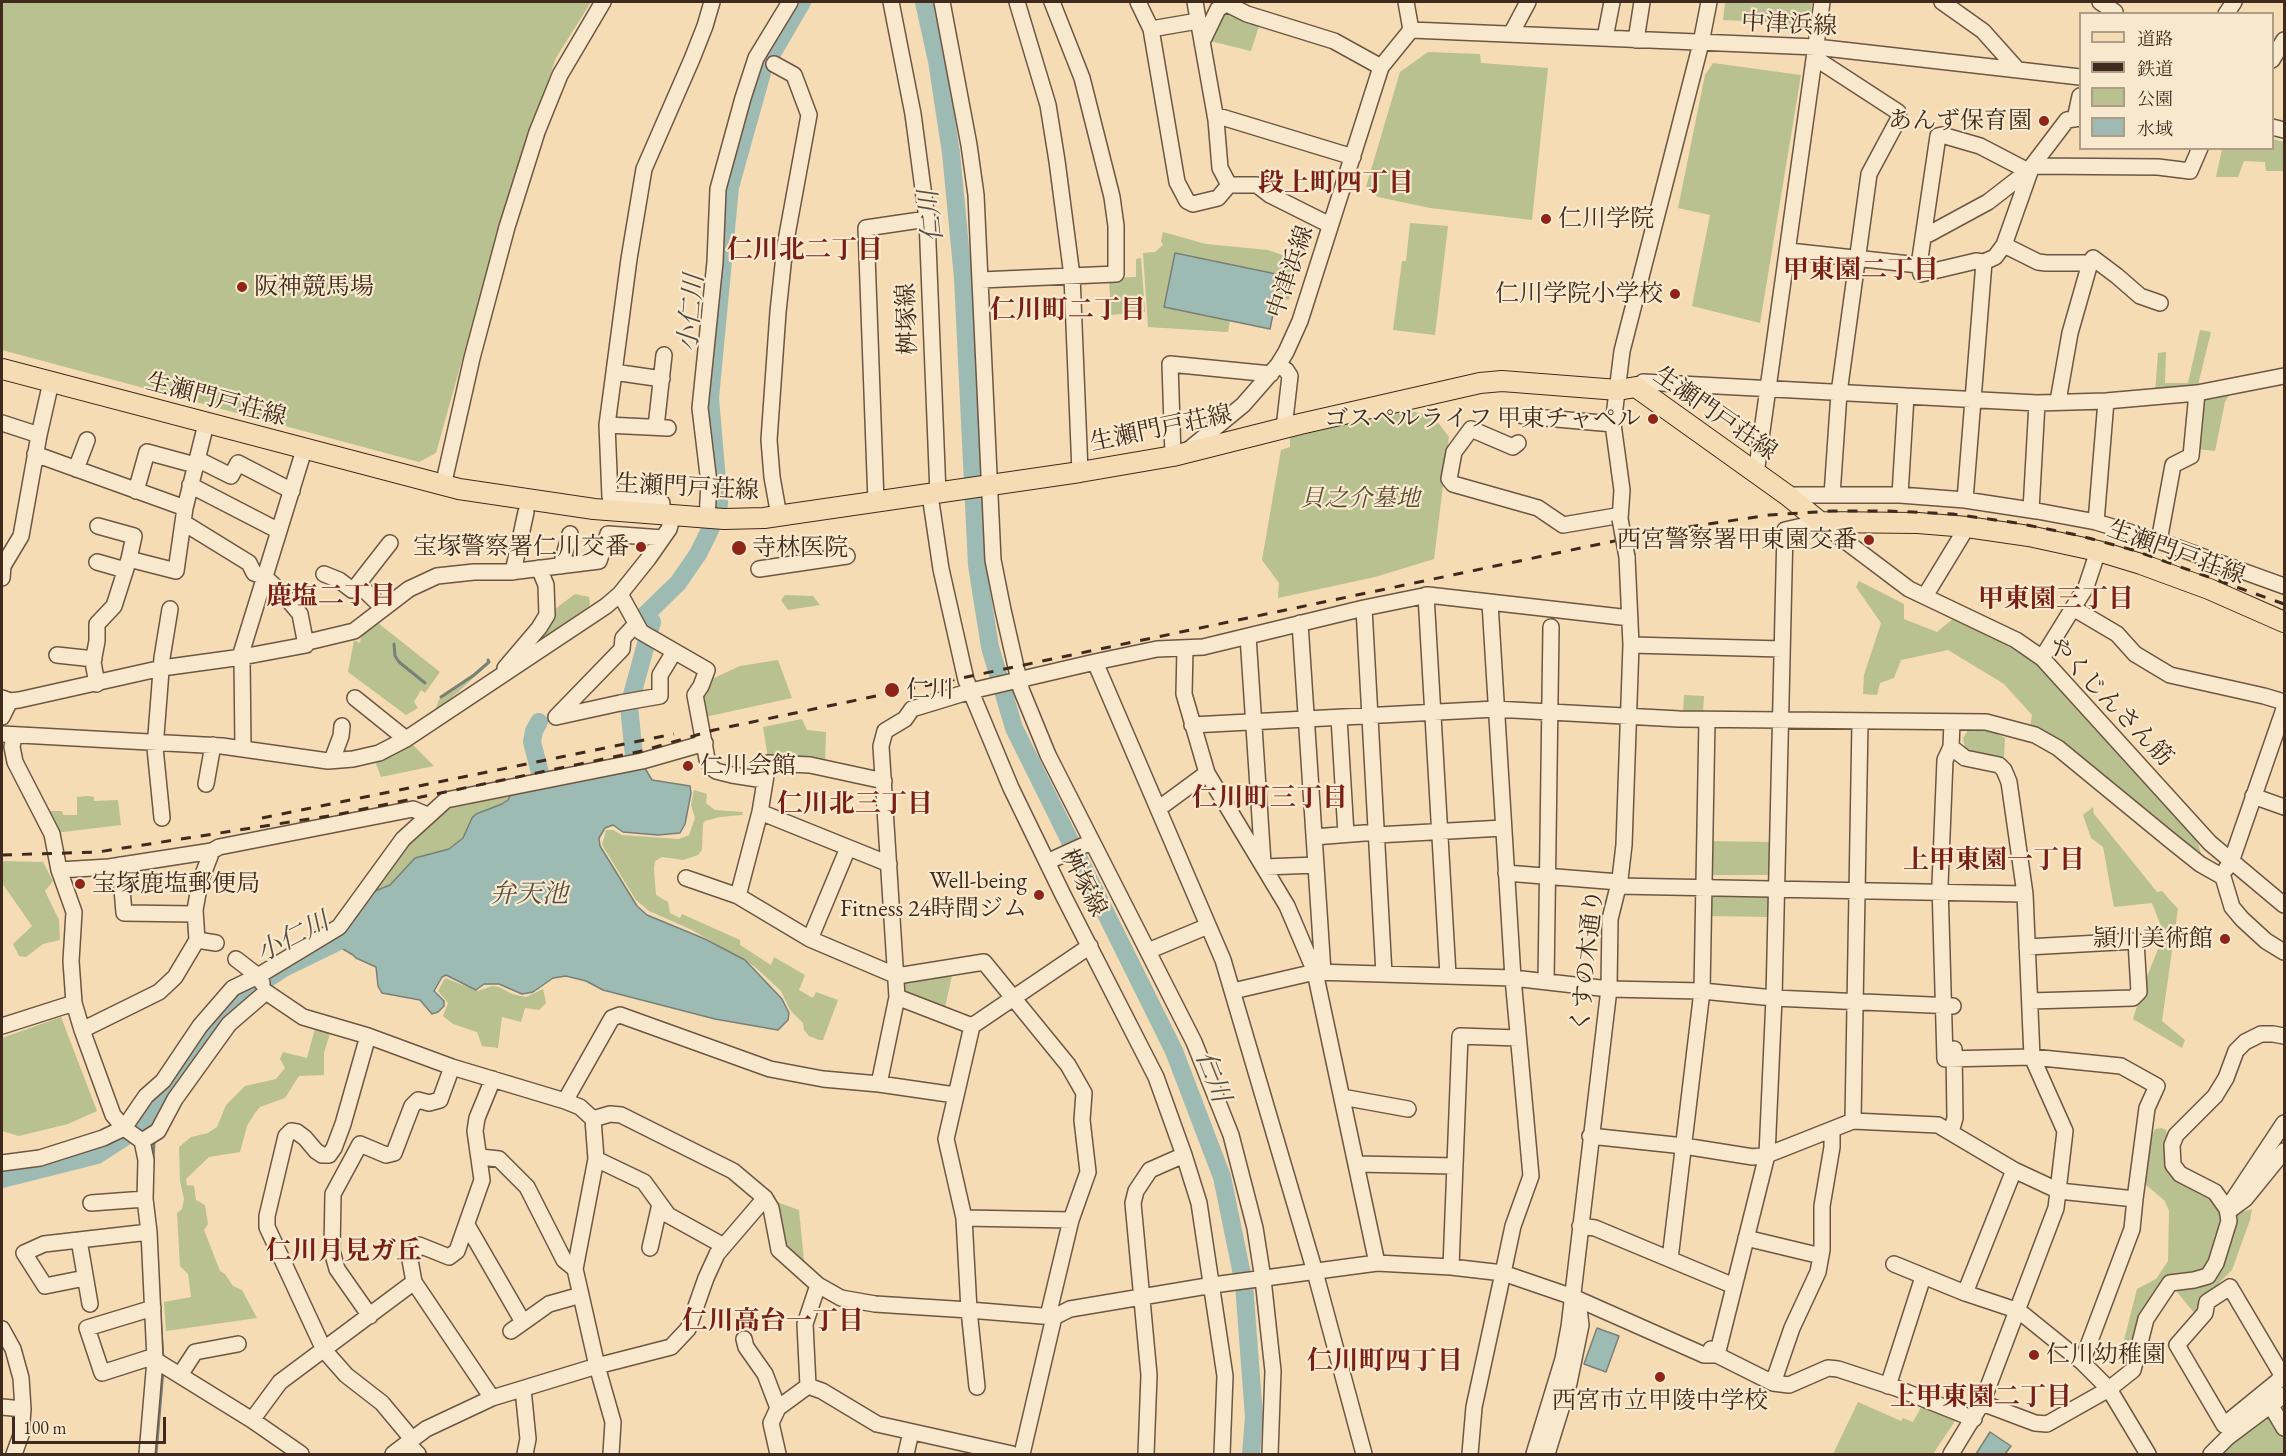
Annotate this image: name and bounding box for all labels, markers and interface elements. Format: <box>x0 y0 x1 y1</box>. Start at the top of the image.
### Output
street label: 中津浜線 <box>1740 8 1838 42</box>
legend <box>2079 12 2274 150</box>
text: 道路 <box>2137 27 2173 50</box>
text: 鉄道 <box>2137 57 2173 80</box>
text: 公園 <box>2137 87 2173 110</box>
place label: あんず保育園 <box>1888 107 2032 135</box>
marker: あんず保育園 <box>2037 114 2051 128</box>
text: 水域 <box>2137 117 2173 140</box>
district label: 段上町四丁目 <box>1258 168 1414 200</box>
water label: 仁川 <box>914 189 950 243</box>
place label: 仁川学院 <box>1558 205 1654 233</box>
marker: 仁川学院 <box>1539 212 1553 226</box>
street label: 中津浜線 <box>1262 222 1320 322</box>
district label: 仁川北二丁目 <box>727 235 883 267</box>
district label: 甲東園二丁目 <box>1783 255 1939 287</box>
place label: 阪神競馬場 <box>254 273 374 301</box>
water label: 小仁川 <box>673 273 711 353</box>
marker: 阪神競馬場 <box>235 280 249 294</box>
place label: 仁川学院小学校 <box>1495 280 1663 308</box>
street label: 桝塚線 <box>892 283 924 355</box>
marker: 仁川学院小学校 <box>1668 287 1682 301</box>
district label: 仁川町二丁目 <box>990 295 1146 327</box>
street label: 生瀬門戸荘線 <box>1648 361 1782 467</box>
street label: 生瀬門戸荘線 <box>143 367 289 433</box>
street label: 生瀬門戸荘線 <box>1088 400 1234 458</box>
place label: ゴスペルライフ 甲東チャペル <box>1324 405 1641 433</box>
marker: ゴスペルライフ 甲東チャペル <box>1646 412 1660 426</box>
street label: 生瀬門戸荘線 <box>614 470 760 506</box>
park label: 貝之介墓地 <box>1300 485 1420 513</box>
street label: 生瀬門戸荘線 <box>2103 515 2249 591</box>
place label: 西宮警察署甲東園交番 <box>1617 526 1857 554</box>
place label: 宝塚警察署仁川交番 <box>413 533 629 561</box>
marker: 西宮警察署甲東園交番 <box>1862 533 1876 547</box>
place label: 寺林医院 <box>752 534 848 562</box>
marker: 寺林医院 <box>730 539 748 557</box>
marker: 宝塚警察署仁川交番 <box>634 540 648 554</box>
district label: 鹿塩二丁目 <box>266 581 396 613</box>
district label: 甲東園三丁目 <box>1978 584 2134 616</box>
street label: やくじんさん筋 <box>2041 632 2179 772</box>
place label: 仁川 <box>906 676 954 704</box>
marker: 仁川 <box>883 681 901 699</box>
place label: 仁川会館 <box>700 752 796 780</box>
marker: 仁川会館 <box>681 759 695 773</box>
district label: 仁川町三丁目 <box>1192 783 1348 815</box>
district label: 仁川北三丁目 <box>777 789 933 821</box>
street label: 桝塚線 <box>1054 844 1112 922</box>
district label: 上甲東園一丁目 <box>1903 845 2085 877</box>
place label: Well-being Fitness 24時間ジム <box>840 867 1027 923</box>
place label: 宝塚鹿塩郵便局 <box>92 870 260 898</box>
marker: 宝塚鹿塩郵便局 <box>73 877 87 891</box>
water label: 弁天池 <box>490 879 568 911</box>
marker: Well-being Fitness 24時間ジム <box>1032 888 1046 902</box>
street label: くすの木通り <box>1566 888 1610 1034</box>
water label: 小仁川 <box>251 906 335 970</box>
place label: 頴川美術館 <box>2093 925 2213 953</box>
marker: 頴川美術館 <box>2218 932 2232 946</box>
water label: 仁川 <box>1188 1047 1236 1107</box>
district label: 仁川月見ガ丘 <box>266 1236 422 1268</box>
district label: 仁川高台一丁目 <box>682 1306 864 1338</box>
place label: 仁川幼稚園 <box>2046 1341 2166 1369</box>
district label: 仁川町四丁目 <box>1307 1346 1463 1378</box>
marker: 仁川幼稚園 <box>2027 1348 2041 1362</box>
marker: 西宮市立甲陵中学校 <box>1653 1370 1667 1384</box>
district label: 上甲東園二丁目 <box>1890 1382 2072 1414</box>
place label: 西宮市立甲陵中学校 <box>1552 1387 1768 1415</box>
scale bar <box>15 1405 170 1443</box>
text: 100 m <box>23 1416 67 1439</box>

